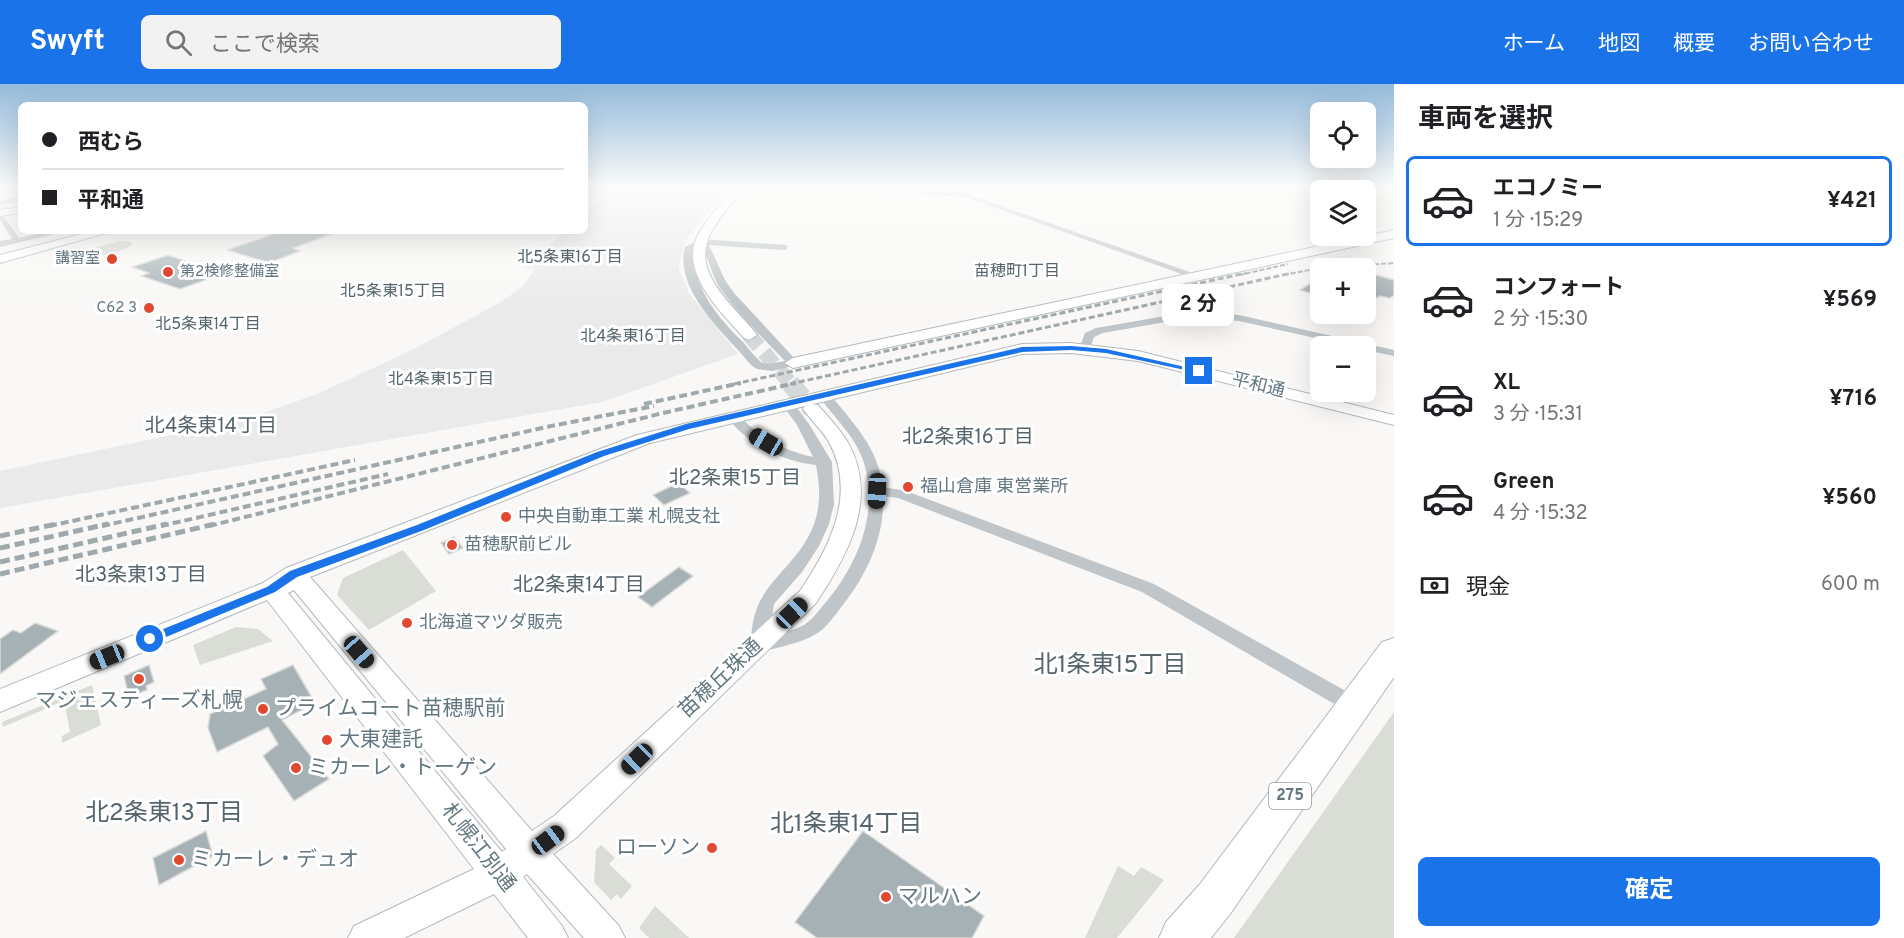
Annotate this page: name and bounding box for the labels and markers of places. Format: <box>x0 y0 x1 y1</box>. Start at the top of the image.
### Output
place label: 講習室 <box>55 250 100 269</box>
marker: 講習室 <box>105 252 119 266</box>
place label: 第2検修整備室 <box>180 263 279 282</box>
marker: 第2検修整備室 <box>161 265 175 279</box>
place label: C62 3 <box>97 299 137 318</box>
marker: C62 3 <box>142 301 156 315</box>
place label: 福山倉庫 東営業所 <box>920 476 1068 499</box>
marker: 福山倉庫 東営業所 <box>901 480 915 494</box>
place label: 中央自動車工業 札幌支社 <box>518 506 720 529</box>
marker: 中央自動車工業 札幌支社 <box>499 510 513 524</box>
place label: 苗穂駅前ビル <box>464 534 572 557</box>
marker: 苗穂駅前ビル <box>445 538 459 552</box>
place label: 北海道マツダ販売 <box>419 612 563 635</box>
marker: 北海道マツダ販売 <box>400 616 414 630</box>
marker: マジェスティーズ札幌 <box>132 672 146 686</box>
place label: マジェスティーズ札幌 <box>35 688 243 715</box>
place label: プライムコート苗穂駅前 <box>275 696 506 723</box>
marker: プライムコート苗穂駅前 <box>256 702 270 716</box>
place label: 大東建託 <box>339 727 423 754</box>
marker: 大東建託 <box>320 733 334 747</box>
place label: ミカーレ・トーゲン <box>308 755 497 782</box>
marker: ミカーレ・トーゲン <box>289 761 303 775</box>
place label: ローソン <box>616 835 700 862</box>
marker: ローソン <box>705 841 719 855</box>
place label: ミカーレ・デュオ <box>191 847 359 874</box>
marker: ミカーレ・デュオ <box>172 853 186 867</box>
place label: マルハン <box>898 884 982 911</box>
marker: マルハン <box>879 890 893 904</box>

